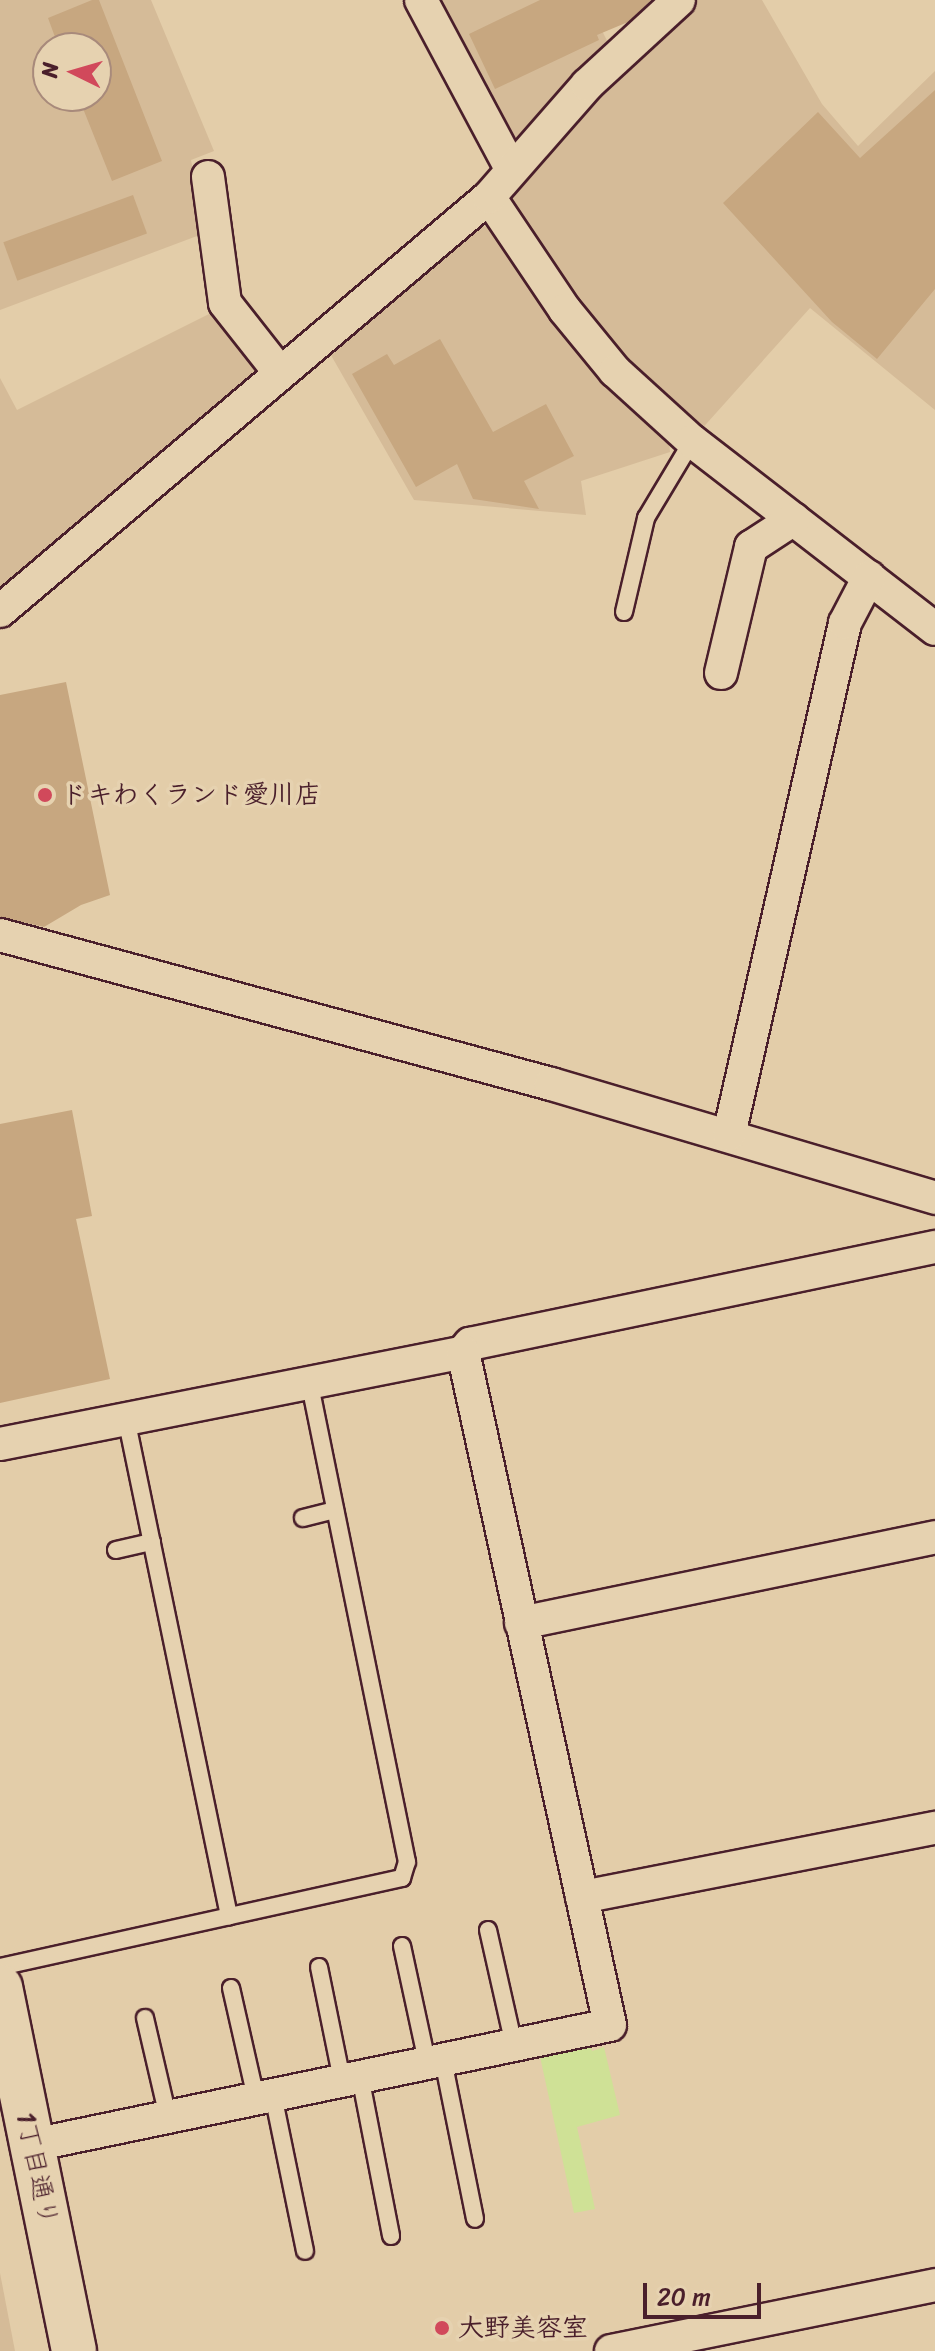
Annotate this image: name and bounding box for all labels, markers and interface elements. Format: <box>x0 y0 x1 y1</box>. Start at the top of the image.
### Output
north arrow <box>32 32 112 112</box>
text: N <box>29 61 70 79</box>
place label: ドキわくランド愛川店 <box>61 779 321 811</box>
marker: ドキわくランド愛川店 <box>36 786 54 804</box>
street label: 1丁目通り <box>10 2109 64 2229</box>
scale bar <box>647 2267 765 2317</box>
text: 20 m <box>657 2276 711 2318</box>
place label: 大野美容室 <box>458 2312 588 2344</box>
marker: 大野美容室 <box>433 2319 451 2337</box>

